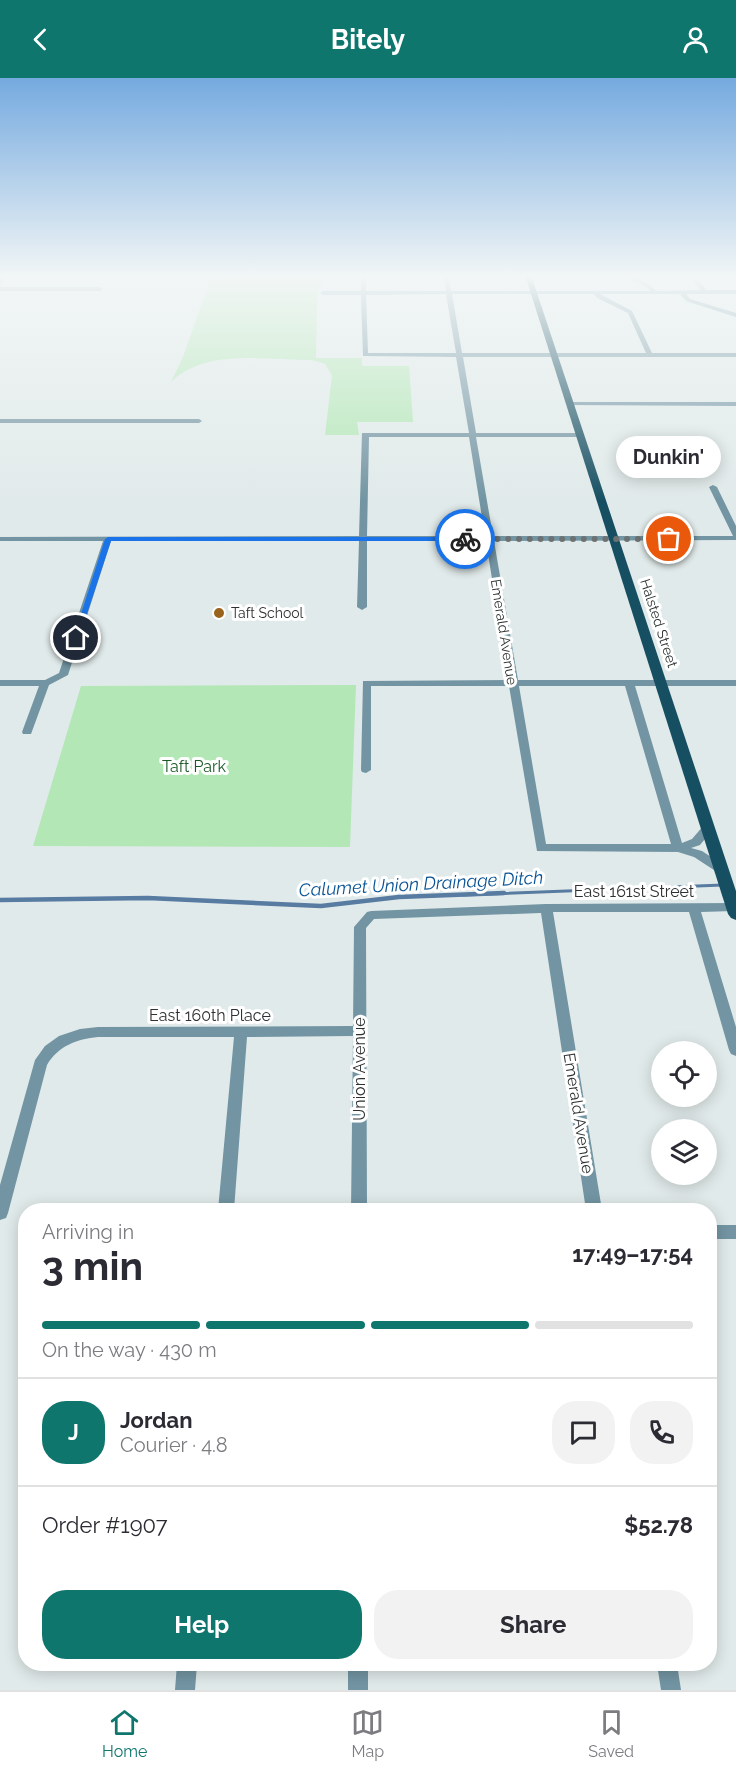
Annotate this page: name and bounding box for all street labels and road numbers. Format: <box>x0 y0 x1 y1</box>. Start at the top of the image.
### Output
street label: Halsted Street <box>637 577 681 670</box>
street label: Emerald Avenue <box>488 578 520 686</box>
street label: East 161st Street <box>574 882 695 901</box>
street label: East 160th Place <box>149 1006 271 1025</box>
street label: Union Avenue <box>350 1017 369 1121</box>
street label: Emerald Avenue <box>560 1051 597 1175</box>

